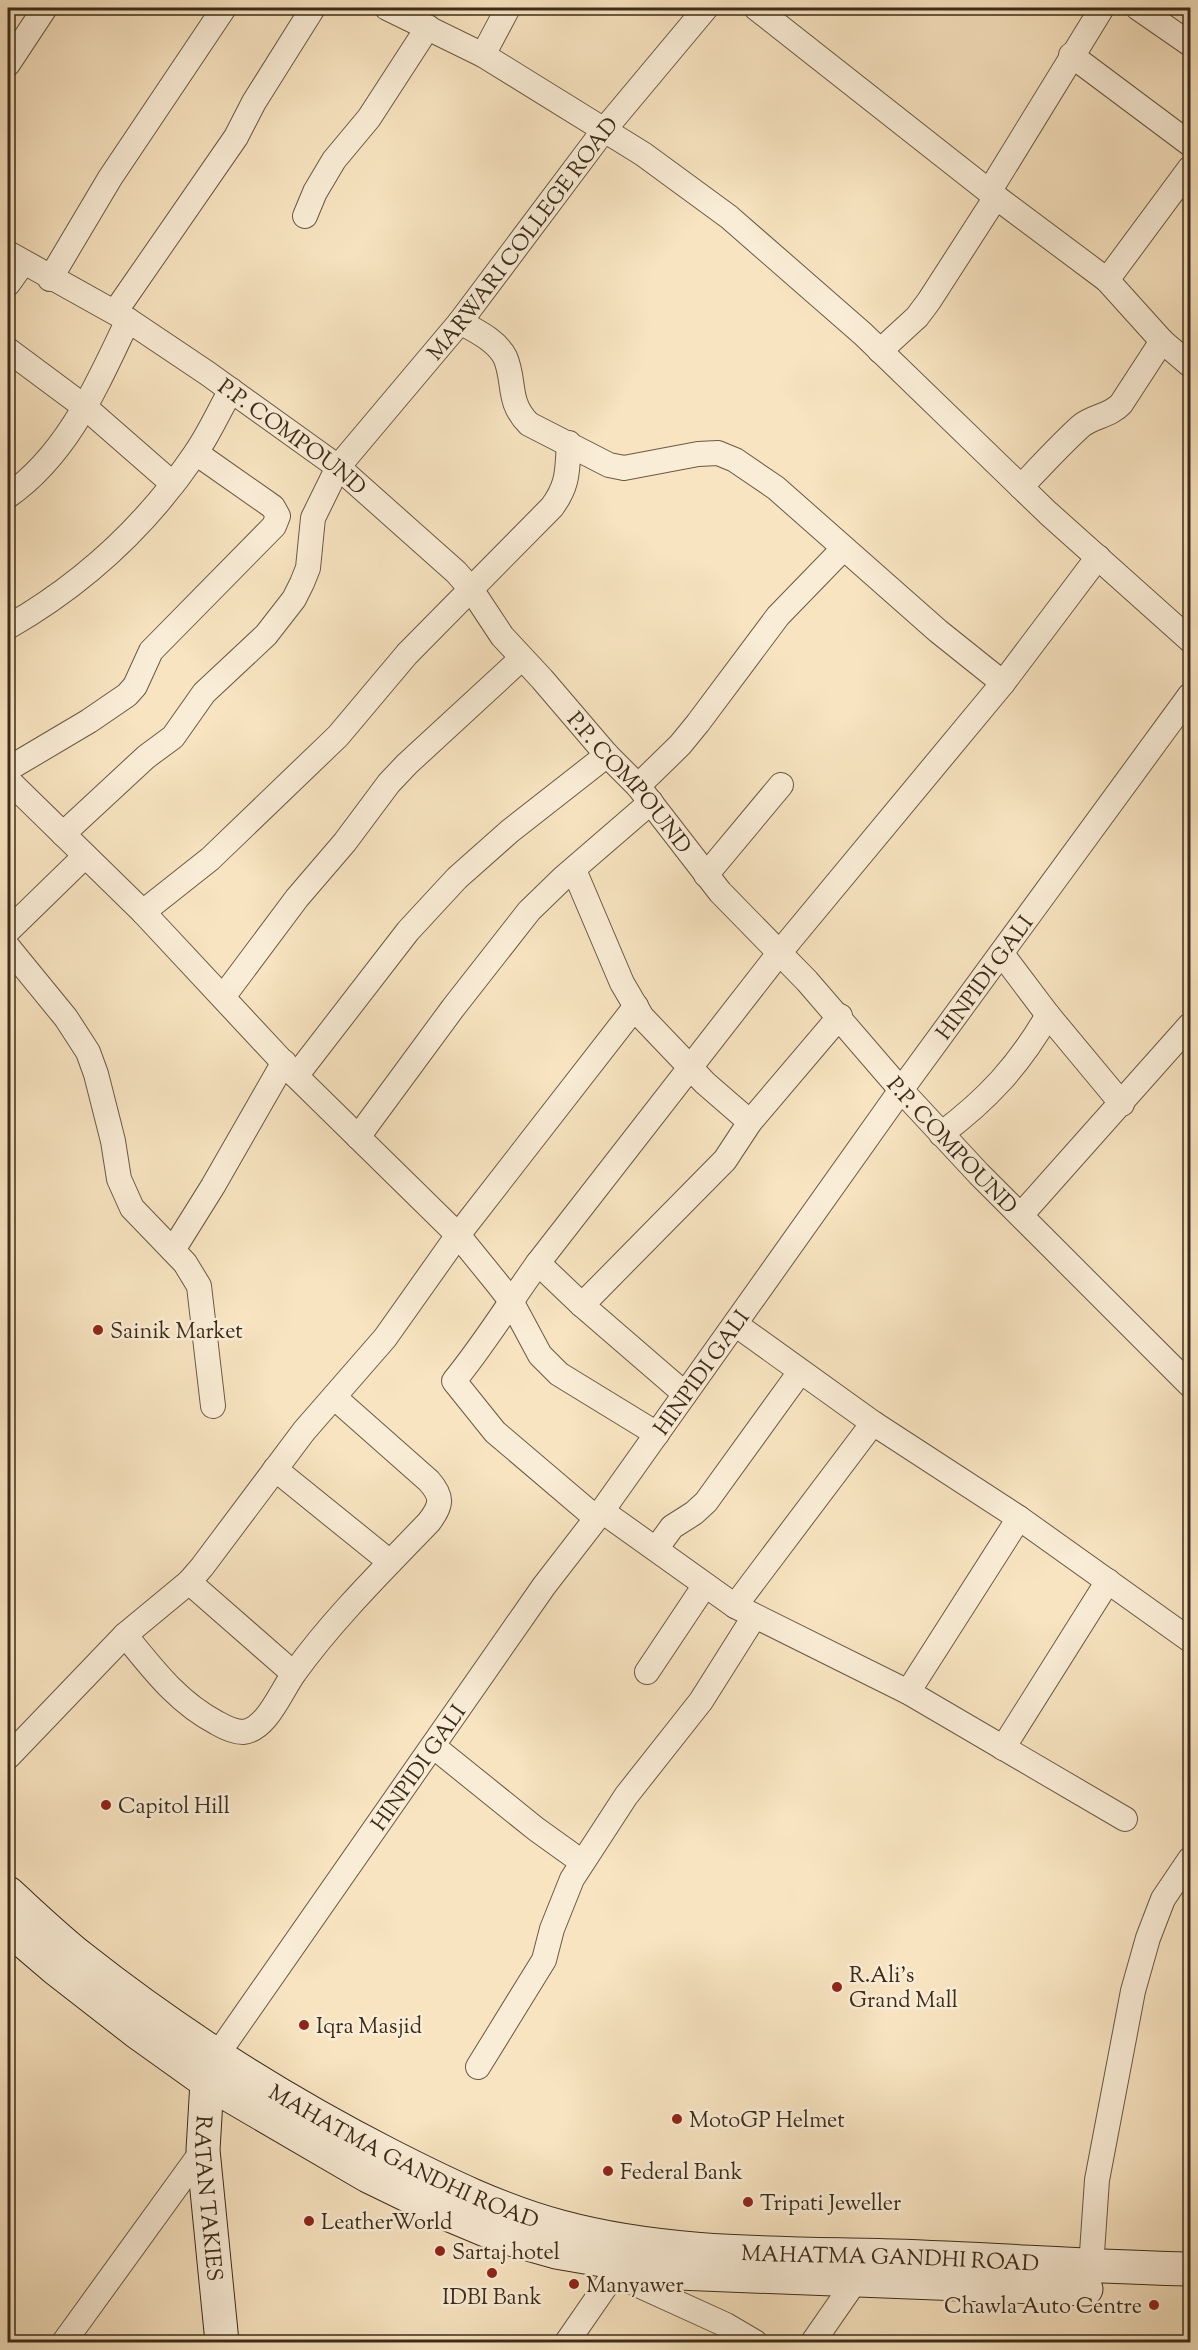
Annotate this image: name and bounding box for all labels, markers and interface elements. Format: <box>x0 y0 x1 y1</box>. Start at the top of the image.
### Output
street label: MARWARI COLLEGE ROAD <box>421 111 627 369</box>
street label: P.P. COMPOUND <box>210 373 372 504</box>
street label: P.P. COMPOUND <box>558 706 698 861</box>
street label: HINPIDI GALI <box>930 910 1043 1048</box>
street label: P.P. COMPOUND <box>878 1071 1023 1223</box>
street label: HINPIDI GALI <box>647 1304 759 1443</box>
place label: Sainik Market <box>110 1317 243 1349</box>
marker: Sainik Market <box>91 1323 105 1337</box>
street label: HINPIDI GALI <box>365 1699 476 1838</box>
place label: Capitol Hill <box>118 1792 230 1824</box>
marker: Capitol Hill <box>99 1798 113 1812</box>
place label: R.Ali's Grand Mall <box>849 1961 958 2018</box>
marker: R.Ali's Grand Mall <box>830 1980 844 1994</box>
place label: Iqra Masjid <box>316 2012 422 2044</box>
marker: Iqra Masjid <box>297 2018 311 2032</box>
street label: MAHATMA GANDHI ROAD <box>261 2078 542 2238</box>
place label: MotoGP Helmet <box>689 2106 845 2138</box>
marker: MotoGP Helmet <box>670 2112 684 2126</box>
street label: RATAN TAKIES <box>184 2114 229 2283</box>
place label: Federal Bank <box>620 2158 743 2190</box>
marker: Federal Bank <box>601 2164 615 2178</box>
place label: Tripati Jeweller <box>760 2189 901 2221</box>
marker: Tripati Jeweller <box>741 2195 755 2209</box>
place label: LeatherWorld <box>321 2208 452 2240</box>
marker: LeatherWorld <box>302 2214 316 2228</box>
place label: Sartaj hotel <box>452 2238 560 2270</box>
street label: MAHATMA GANDHI ROAD <box>740 2239 1040 2282</box>
marker: Sartaj hotel <box>433 2244 447 2258</box>
marker: IDBI Bank <box>485 2266 499 2280</box>
place label: Manyawer <box>586 2271 684 2303</box>
marker: Manyawer <box>567 2277 581 2291</box>
place label: IDBI Bank <box>442 2283 542 2315</box>
place label: Chawla Auto Centre <box>944 2292 1142 2324</box>
marker: Chawla Auto Centre <box>1147 2298 1161 2312</box>

